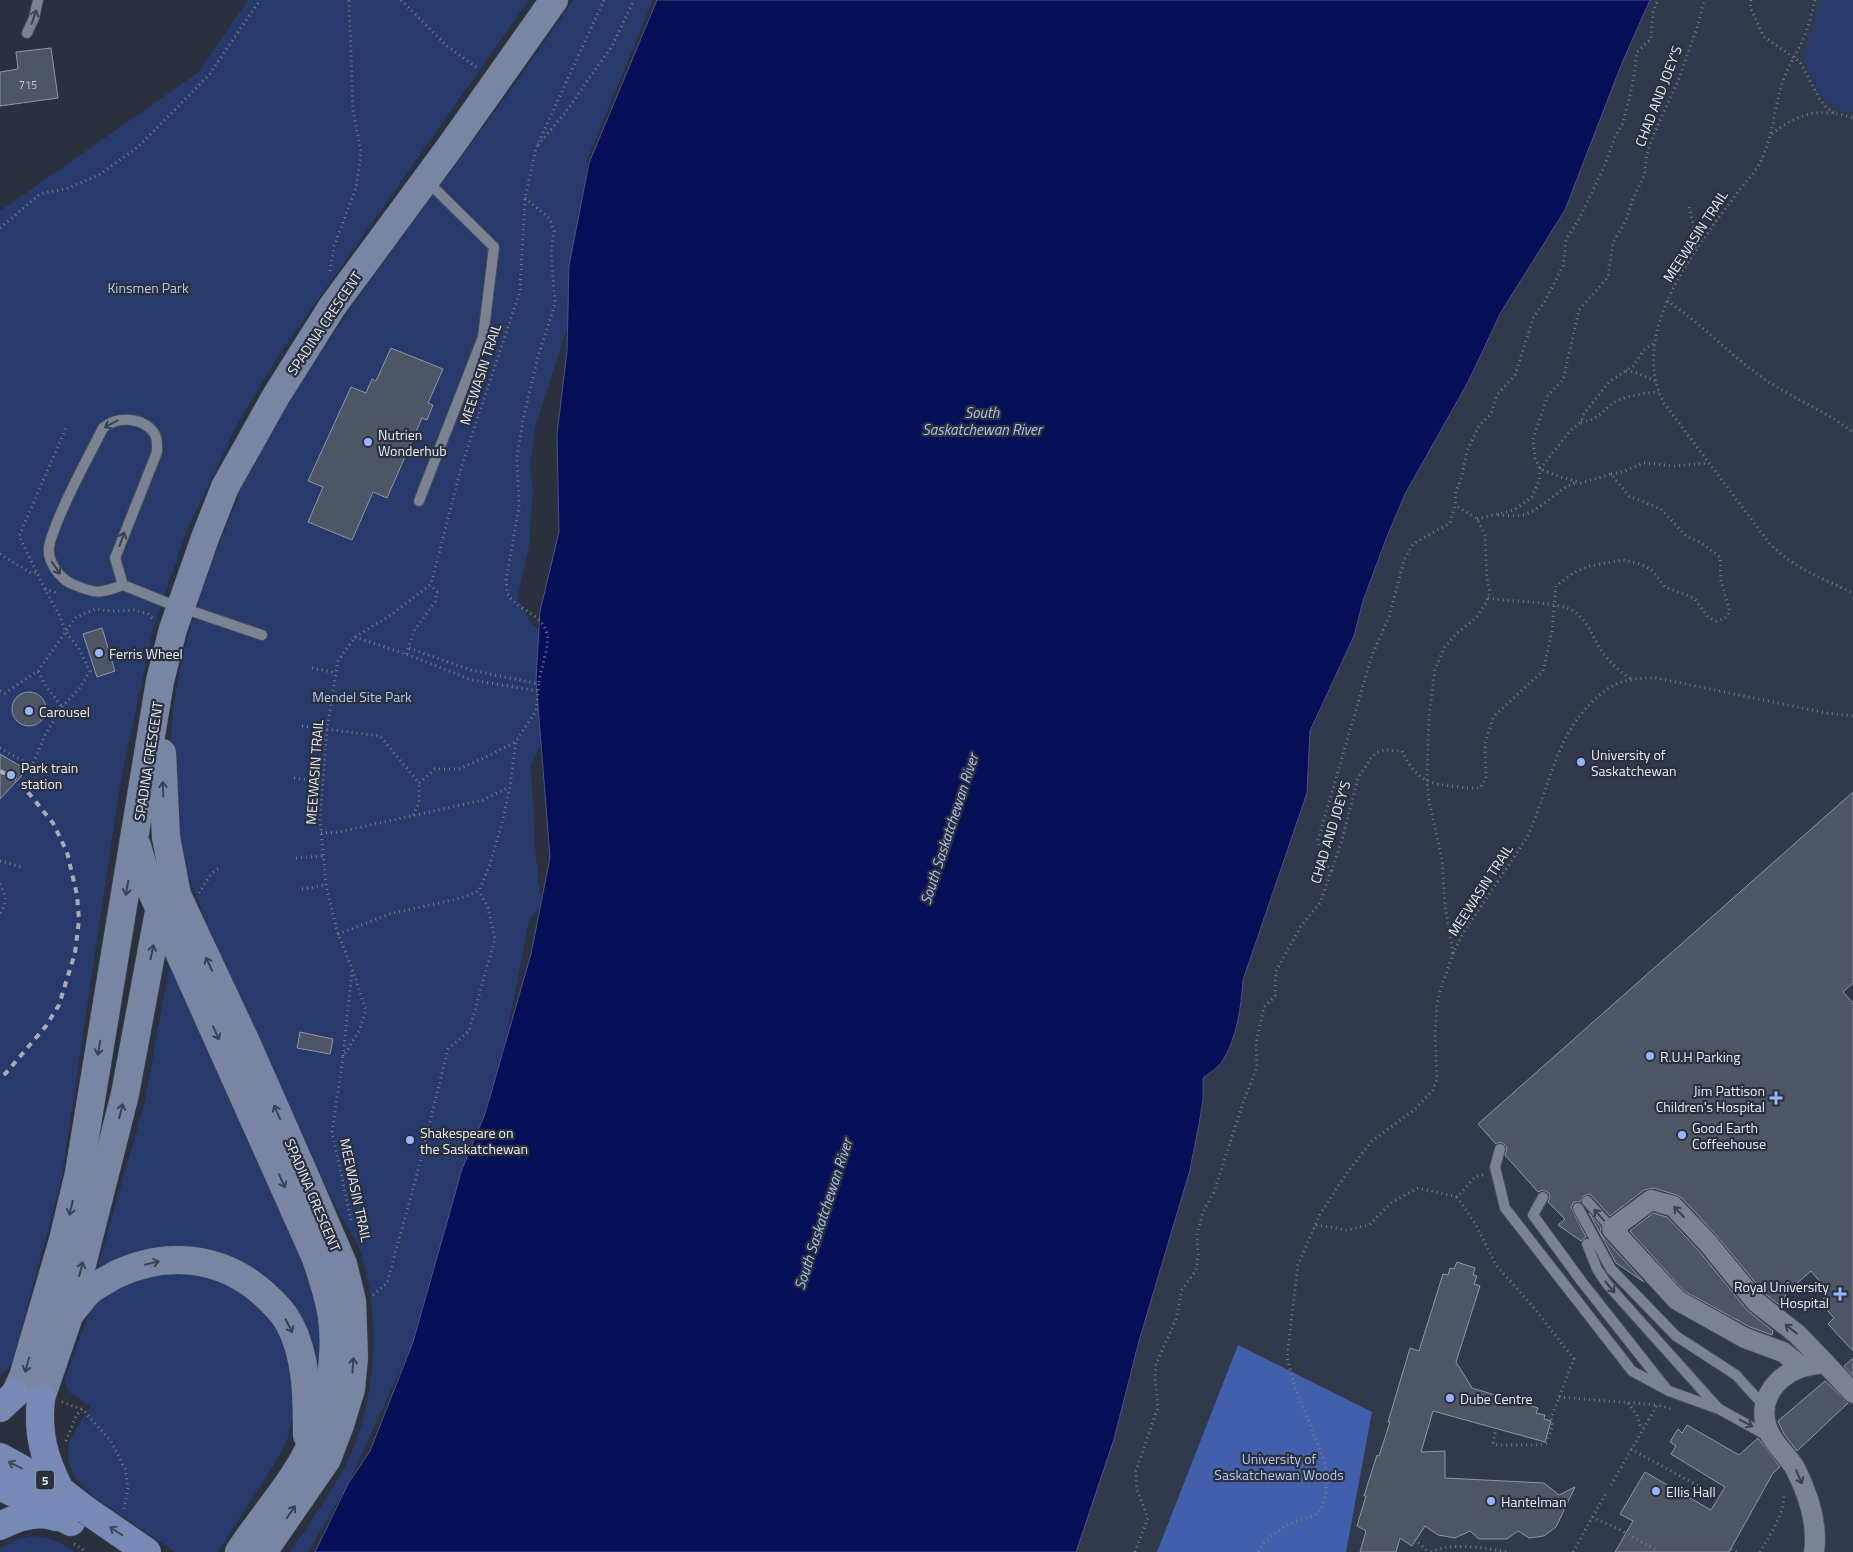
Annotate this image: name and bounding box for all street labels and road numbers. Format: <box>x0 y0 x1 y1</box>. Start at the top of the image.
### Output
street label: CHAD AND JOEY'S <box>1629 43 1687 149</box>
street label: MEEWASIN TRAIL <box>1657 186 1733 286</box>
street label: SPADINA CRESCENT <box>281 267 367 379</box>
street label: MEEWASIN TRAIL <box>454 320 506 427</box>
street label: SPADINA CRESCENT <box>128 699 168 822</box>
street label: MEEWASIN TRAIL <box>300 718 328 825</box>
street label: CHAD AND JOEY'S <box>1304 778 1356 886</box>
street label: MEEWASIN TRAIL <box>1442 840 1518 940</box>
street label: SPADINA CRESCENT <box>280 1135 347 1255</box>
street label: MEEWASIN TRAIL <box>335 1136 377 1244</box>
road number: 5 <box>36 1470 54 1490</box>

